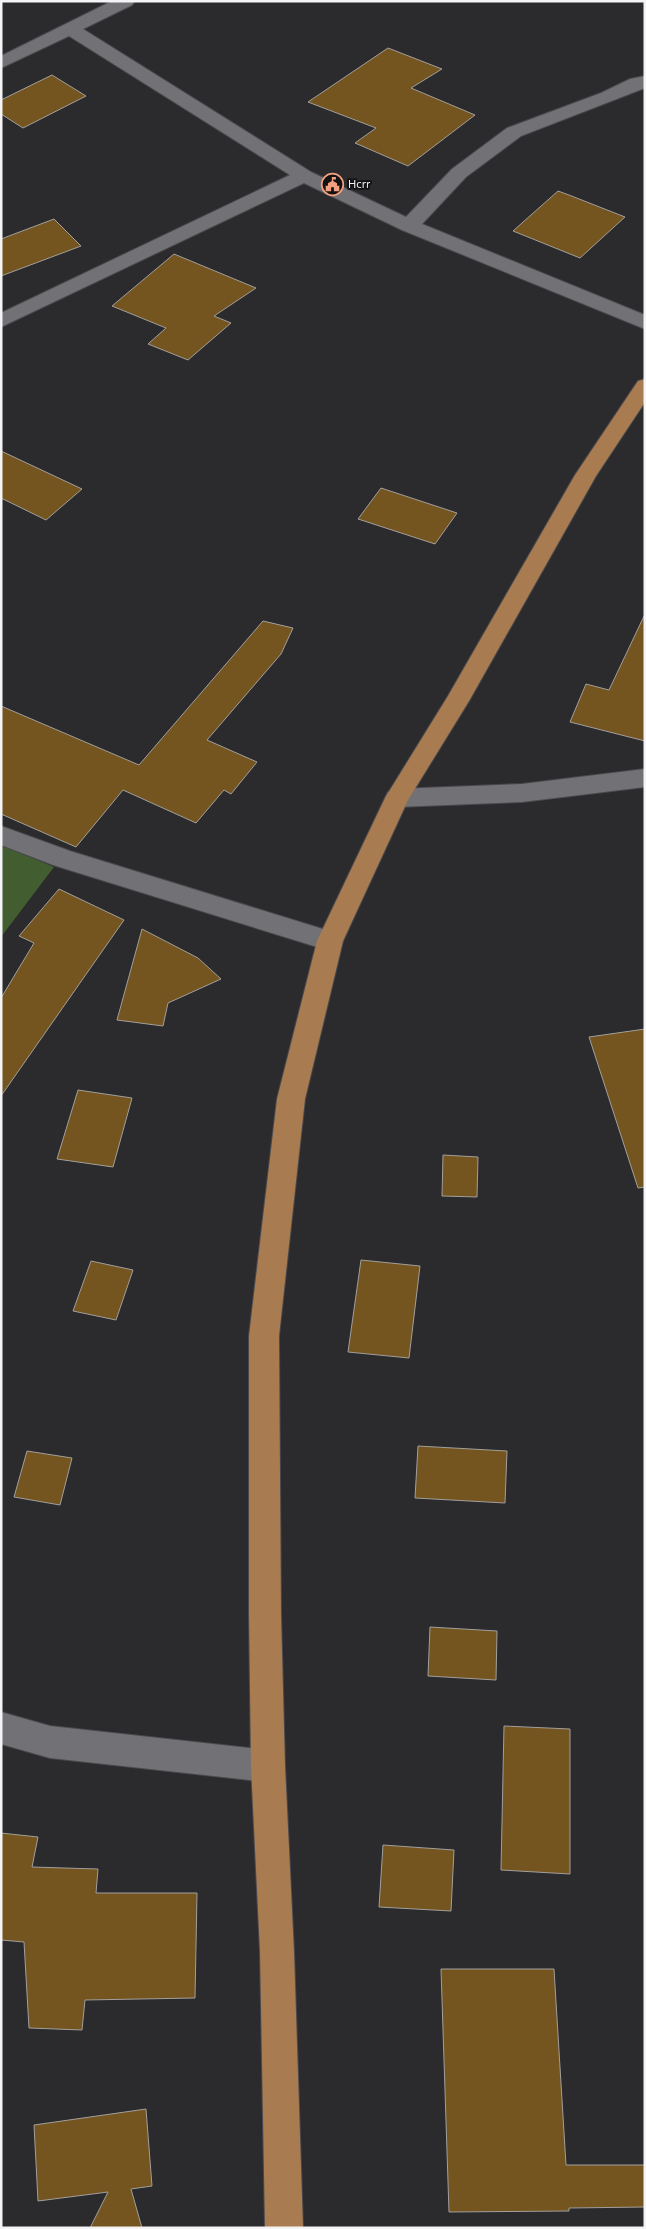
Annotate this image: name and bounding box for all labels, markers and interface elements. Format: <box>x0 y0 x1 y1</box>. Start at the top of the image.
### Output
public building icon: Hcrr <box>320 172 344 196</box>
place label: Hcrr <box>348 177 371 190</box>

